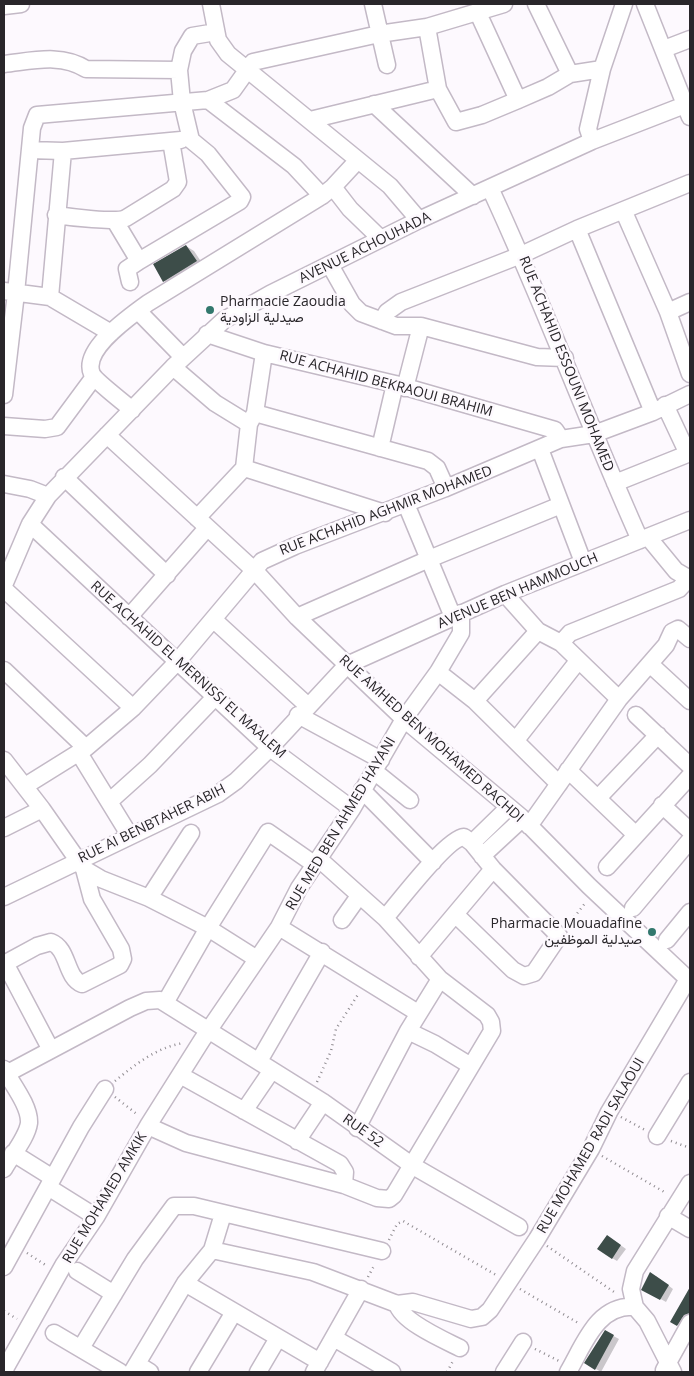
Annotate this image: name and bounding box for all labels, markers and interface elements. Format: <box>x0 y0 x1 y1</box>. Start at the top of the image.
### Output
street label: AVENUE ACHOUHADA <box>296 209 434 287</box>
street label: RUE ACHAHID ESSOUNI MOHAMED <box>515 254 617 474</box>
place label: Pharmacie Zaoudia صيدلية الزاودية <box>220 294 346 326</box>
marker: Pharmacie Zaoudia صيدلية الزاودية <box>204 304 216 316</box>
street label: RUE ACHAHID BEKRAOUI BRAHIM <box>278 347 494 421</box>
street label: RUE ACHAHID AGHMIR MOHAMED <box>277 463 495 559</box>
street label: AVENUE BEN HAMMOUCH <box>435 550 601 632</box>
street label: RUE ACHAHID EL MERNISSI EL MAALEM <box>87 578 289 762</box>
street label: RUE AMHED BEN MOHAMED RACHDI <box>335 652 527 826</box>
street label: RUE MED BEN AHMED HAYANI <box>283 734 399 914</box>
street label: RUE AI BENBTAHER ABIH <box>75 781 229 867</box>
place label: Pharmacie Mouadafine صيدلية الموظفين <box>491 916 642 949</box>
marker: Pharmacie Mouadafine صيدلية الموظفين <box>646 926 658 938</box>
street label: RUE MOHAMED RADI SALAOUI <box>534 1055 648 1237</box>
street label: RUE 52 <box>339 1111 387 1151</box>
street label: RUE MOHAMED AMKIK <box>59 1130 151 1266</box>

